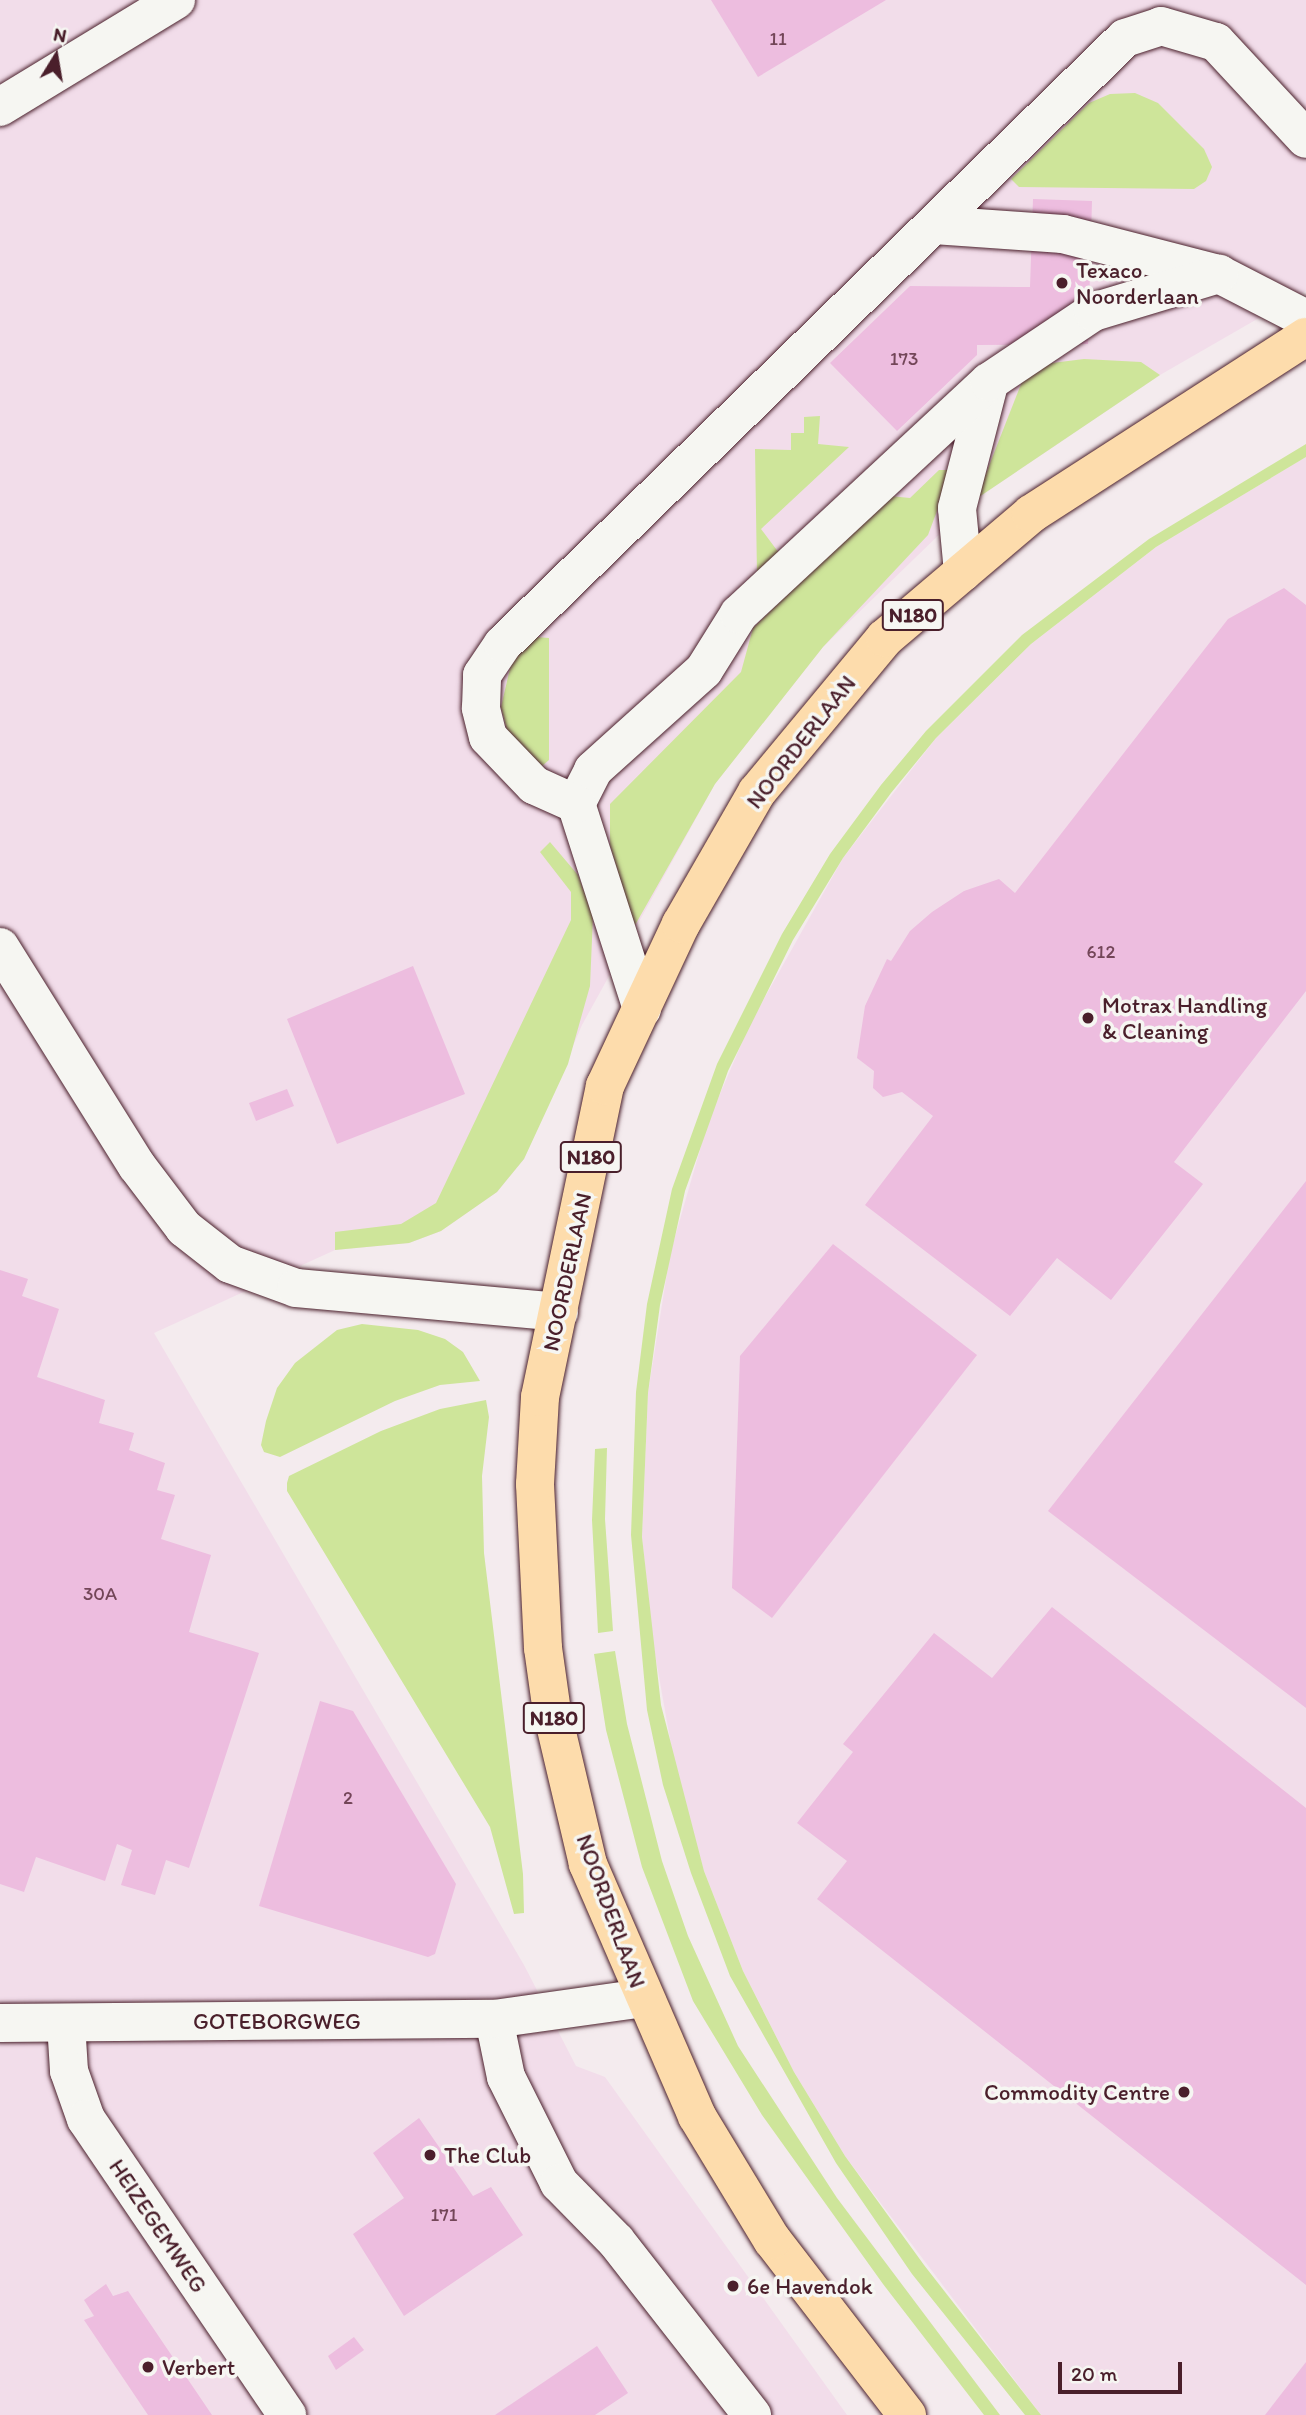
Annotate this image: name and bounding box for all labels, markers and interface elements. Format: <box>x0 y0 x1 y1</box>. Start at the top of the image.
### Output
north arrow <box>21 21 91 91</box>
text: N <box>52 22 69 47</box>
house number: 11 <box>769 28 787 50</box>
place label: Texaco Noorderlaan <box>1076 256 1199 310</box>
marker: Texaco Noorderlaan <box>1054 275 1070 291</box>
house number: 173 <box>890 348 918 370</box>
road number: N180 <box>881 598 944 632</box>
street label: NOORDERLAAN <box>740 670 862 814</box>
house number: 612 <box>1087 941 1115 963</box>
place label: Motrax Handling & Cleaning <box>1102 991 1267 1045</box>
marker: Motrax Handling & Cleaning <box>1080 1010 1096 1026</box>
road number: N180 <box>560 1140 622 1174</box>
street label: NOORDERLAAN <box>537 1190 597 1354</box>
house number: 30A <box>83 1583 117 1605</box>
road number: N180 <box>522 1700 586 1736</box>
house number: 2 <box>343 1787 353 1809</box>
street label: NOORDERLAAN <box>570 1830 652 1992</box>
street label: GOTEBORGWEG <box>193 2007 361 2035</box>
place label: Commodity Centre <box>984 2078 1170 2106</box>
marker: Commodity Centre <box>1176 2084 1192 2100</box>
place label: The Club <box>444 2141 531 2169</box>
marker: The Club <box>422 2147 438 2163</box>
street label: HEIZEGEMWEG <box>103 2154 213 2298</box>
house number: 171 <box>430 2204 458 2226</box>
place label: 6e Havendok <box>747 2272 873 2300</box>
marker: 6e Havendok <box>725 2278 741 2294</box>
scale bar <box>1061 2348 1185 2392</box>
place label: Verbert <box>162 2353 235 2381</box>
marker: Verbert <box>140 2359 156 2375</box>
text: 20 m <box>1071 2361 1117 2386</box>

